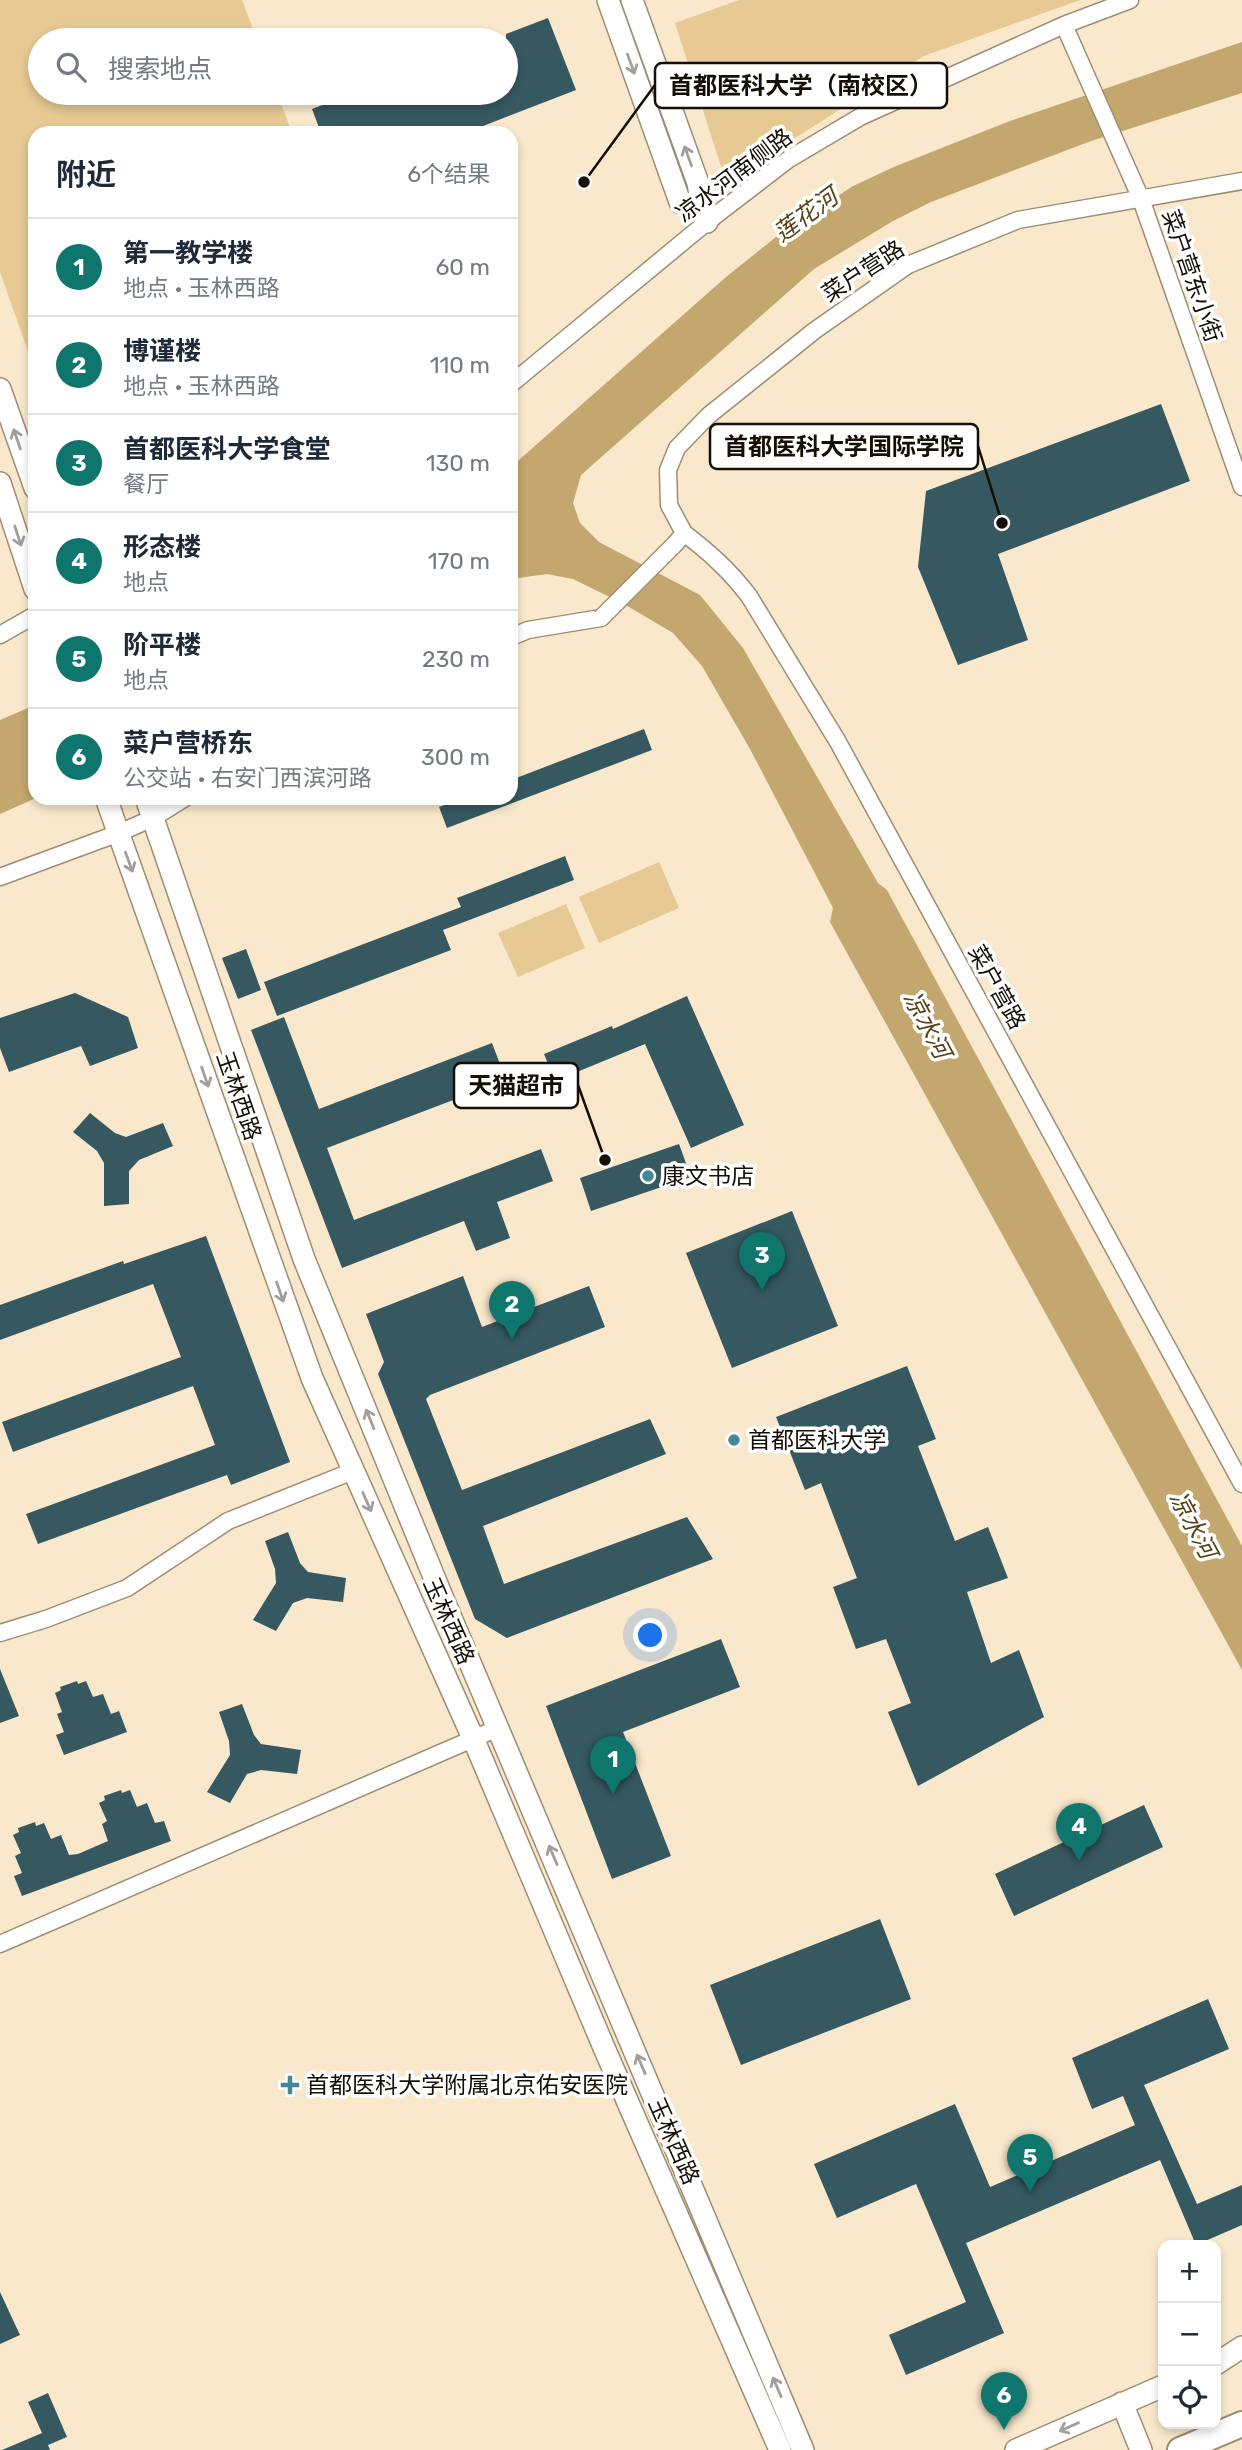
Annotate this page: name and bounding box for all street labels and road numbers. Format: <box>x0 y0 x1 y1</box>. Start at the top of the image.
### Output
street label: 凉水河南侧路 <box>670 122 798 228</box>
street label: 菜户营东小街 <box>1156 206 1228 346</box>
street label: 菜户营路 <box>817 234 909 308</box>
street label: 菜户营路 <box>962 940 1032 1034</box>
street label: 玉林西路 <box>211 1048 267 1144</box>
street label: 玉林西路 <box>418 1573 480 1669</box>
street label: 玉林西路 <box>643 2093 705 2189</box>

